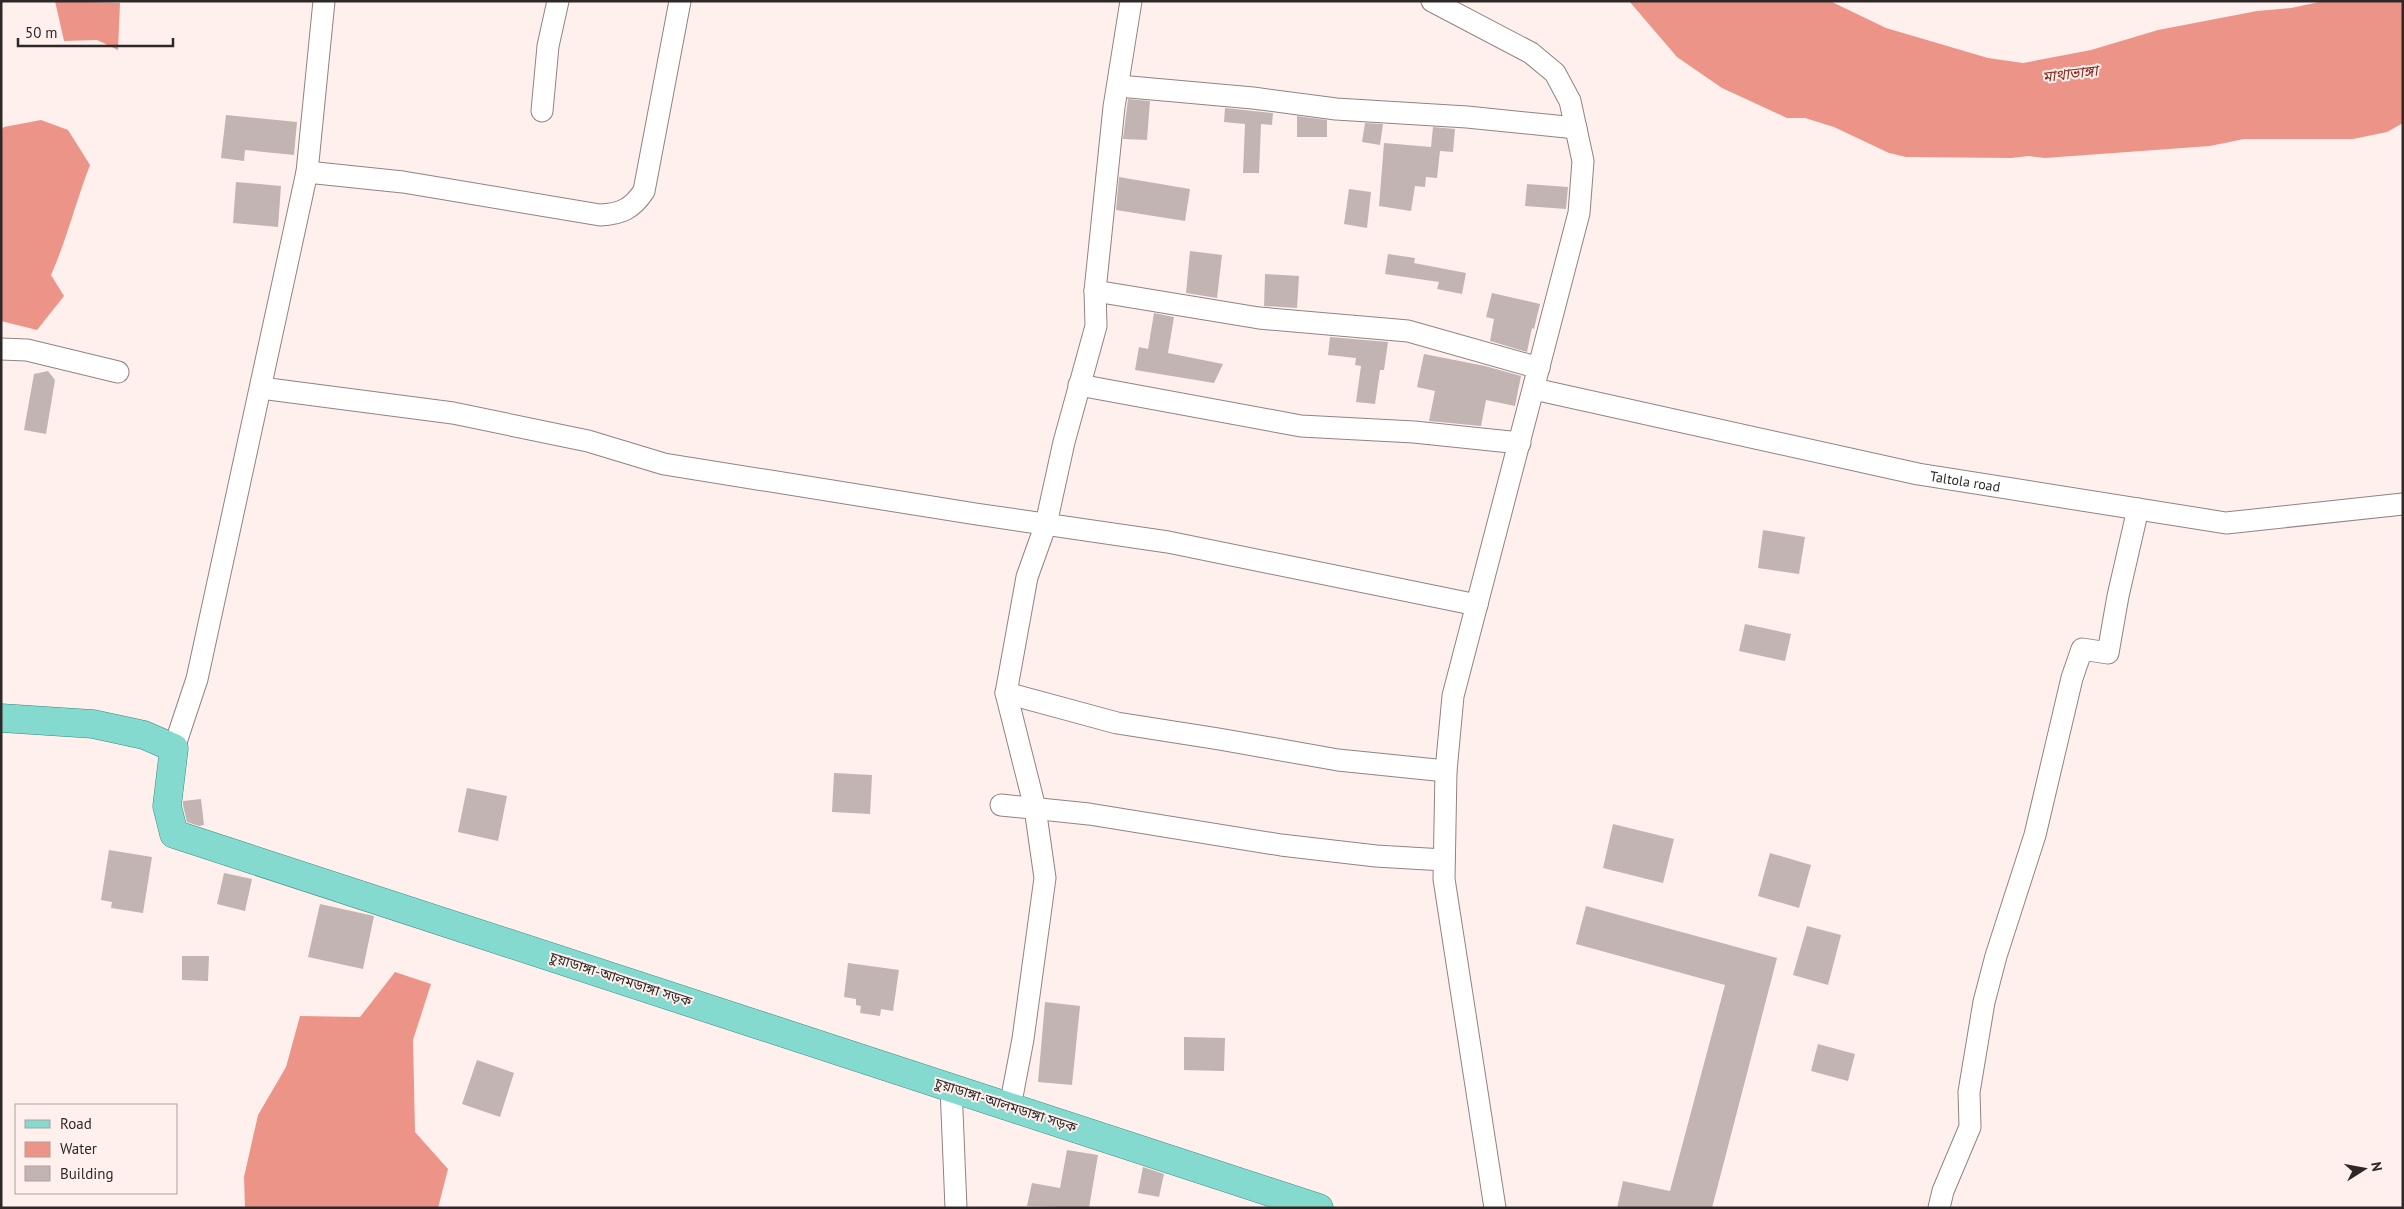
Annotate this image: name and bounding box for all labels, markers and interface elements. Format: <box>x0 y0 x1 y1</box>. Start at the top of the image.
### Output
scale bar <box>18 15 172 47</box>
text: 50 m <box>25 23 58 42</box>
water label: মাথাভাঙ্গা <box>2041 60 2102 86</box>
street label: Taltola road <box>1929 467 2002 496</box>
street label: চুয়াডাঙ্গা-আলমডাঙ্গা সড়ক <box>547 947 695 1011</box>
street label: চুয়াডাঙ্গা-আলমডাঙ্গা সড়ক <box>932 1073 1080 1137</box>
legend <box>15 1104 178 1194</box>
text: Road <box>60 1114 92 1133</box>
text: Water <box>60 1139 97 1158</box>
north arrow <box>2339 1144 2389 1194</box>
text: N <box>2367 1160 2386 1173</box>
text: Building <box>60 1164 114 1183</box>

